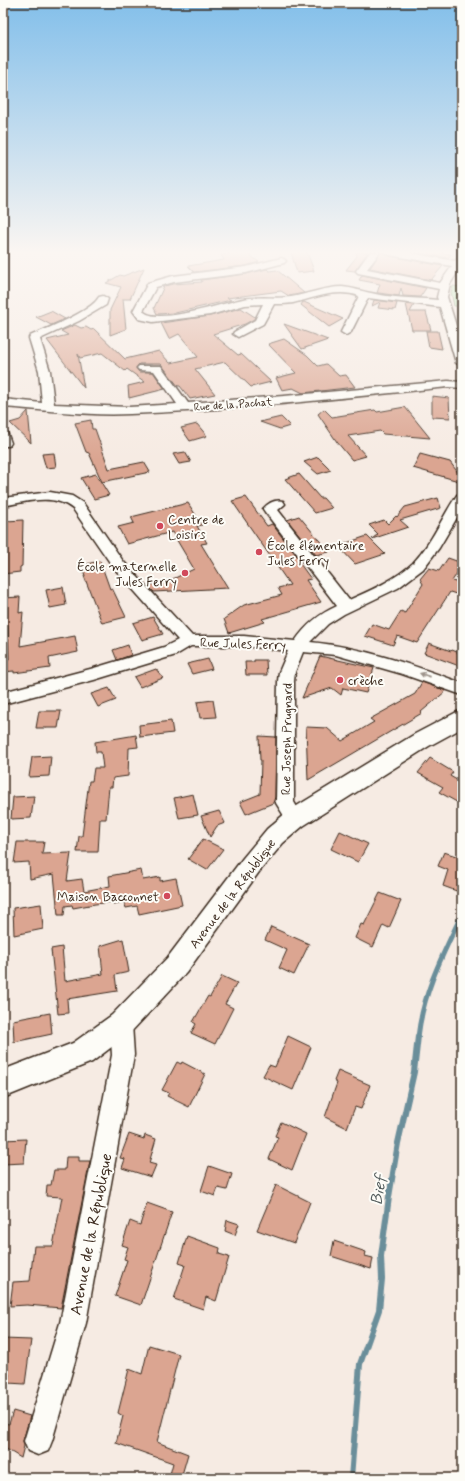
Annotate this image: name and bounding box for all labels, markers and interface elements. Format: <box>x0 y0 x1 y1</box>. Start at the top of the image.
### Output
street label: Rue de la Pachat <box>193 395 273 415</box>
place label: Centre de Loisirs <box>168 512 225 544</box>
marker: Centre de Loisirs <box>155 521 165 531</box>
place label: École élémentaire Jules Ferry <box>267 537 364 570</box>
marker: École élémentaire Jules Ferry <box>254 547 264 557</box>
place label: École maternelle Jules Ferry <box>77 558 177 591</box>
marker: École maternelle Jules Ferry <box>180 568 190 578</box>
street label: Rue Jules Ferry <box>200 635 286 654</box>
one-way arrow <box>419 672 431 678</box>
place label: crèche <box>348 673 384 690</box>
marker: crèche <box>335 675 345 685</box>
street label: Rue Joseph Prugnard <box>278 683 297 795</box>
street label: Avenue de la République <box>186 835 280 952</box>
place label: Maison Bacconnet <box>57 889 159 906</box>
marker: Maison Bacconnet <box>162 891 172 901</box>
street label: Avenue de la République <box>65 1152 117 1317</box>
water label: Bief <box>366 1171 393 1207</box>

